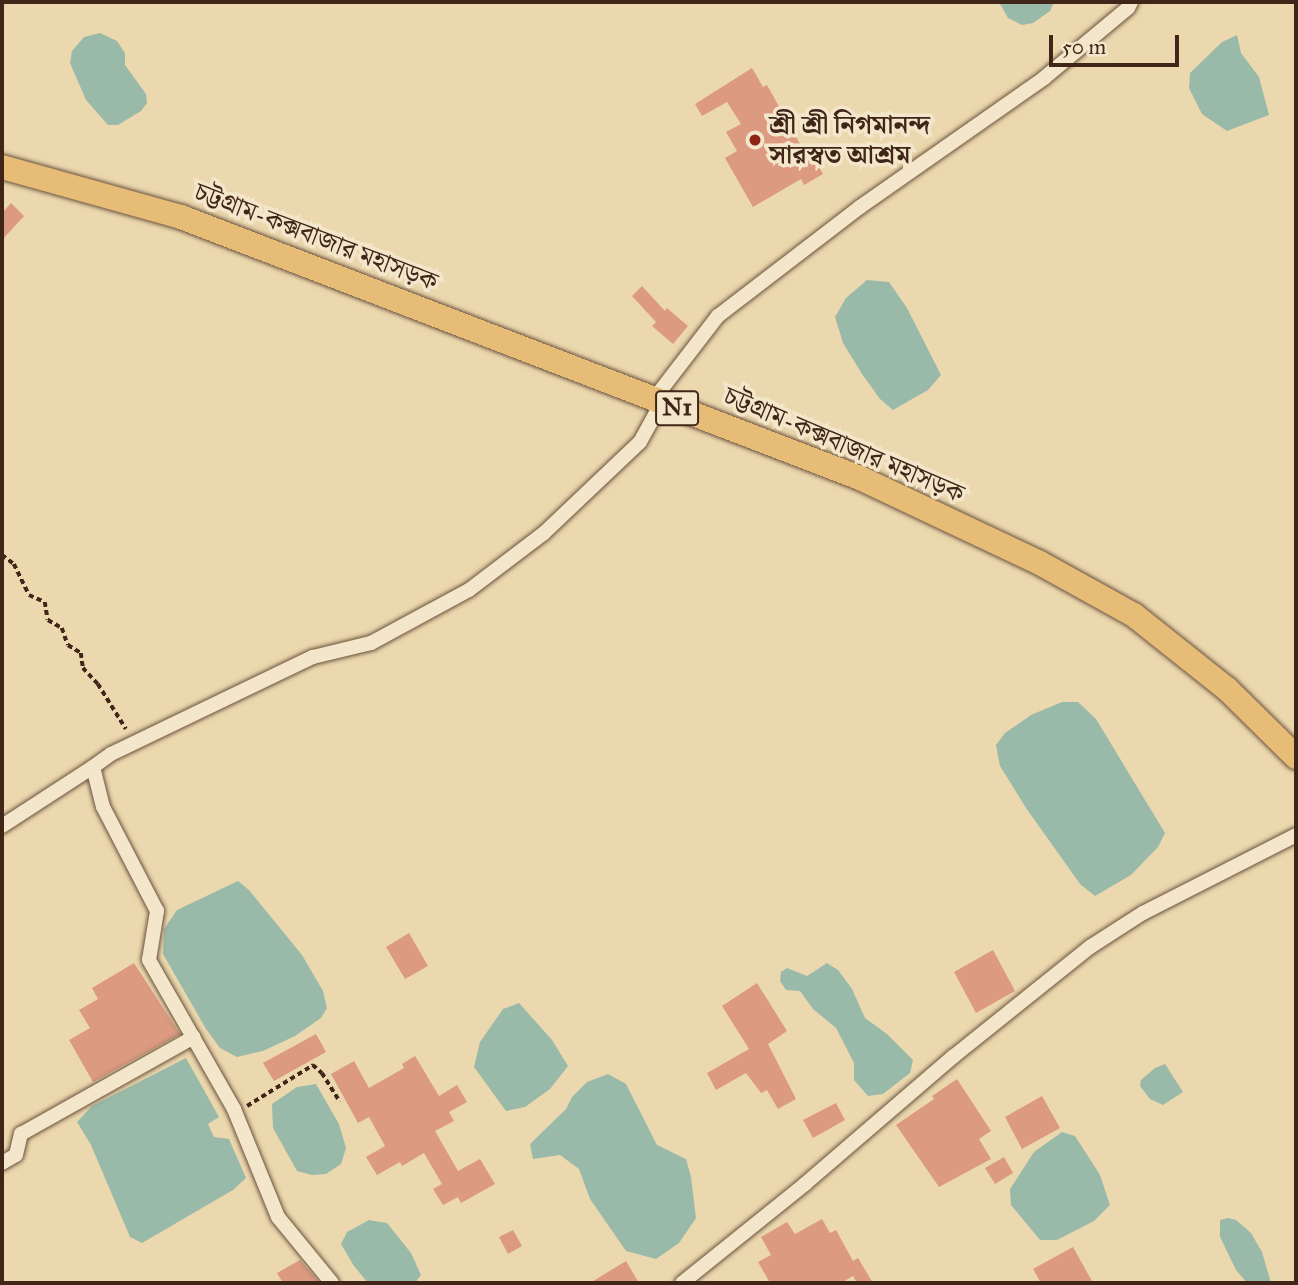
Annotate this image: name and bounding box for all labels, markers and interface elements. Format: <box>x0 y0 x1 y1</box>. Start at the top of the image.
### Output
scale bar <box>1053 21 1182 65</box>
text: 50 m <box>1062 34 1106 60</box>
place label: শ্রী শ্রী নিগমানন্দ সারস্বত আশ্রম <box>769 109 930 170</box>
marker: শ্রী শ্রী নিগমানন্দ সারস্বত আশ্রম <box>747 132 763 148</box>
street label: চট্টগ্রাম-কক্সবাজার মহাসড়ক <box>190 176 442 298</box>
street label: চট্টগ্রাম-কক্সবাজার মহাসড়ক <box>719 380 969 510</box>
road number: N1 <box>654 388 700 428</box>

